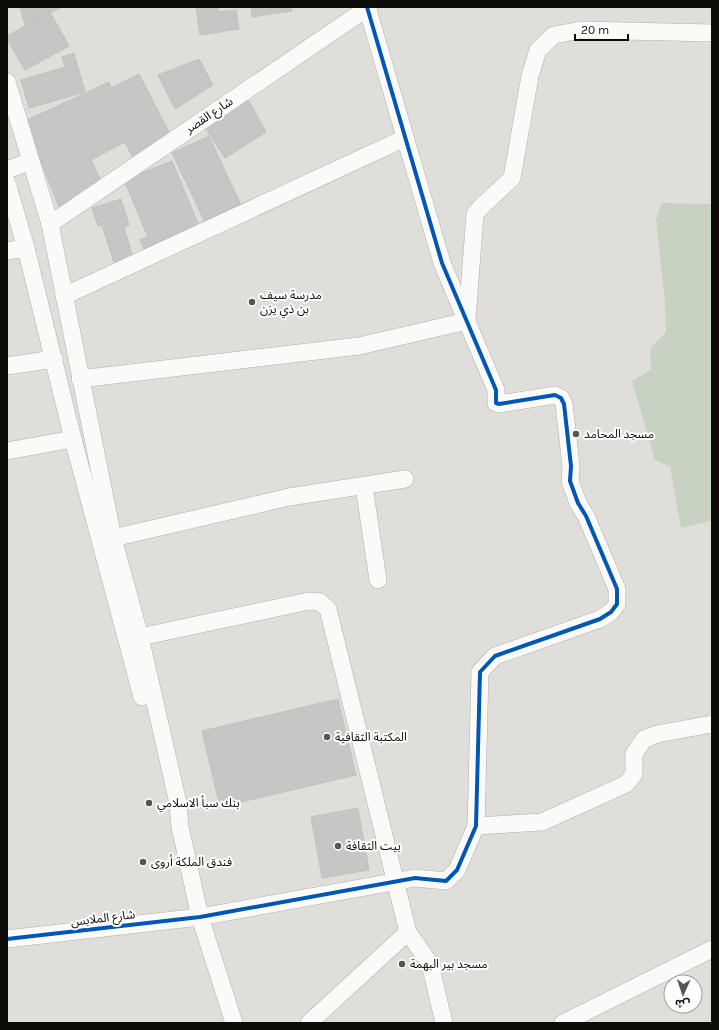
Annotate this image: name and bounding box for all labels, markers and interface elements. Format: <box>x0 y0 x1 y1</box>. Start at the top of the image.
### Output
scale bar <box>575 16 628 42</box>
text: 20 m <box>581 23 609 37</box>
street label: شارع القصر <box>182 94 237 138</box>
place label: مدرسة سيف بن ذي يزن <box>260 288 322 319</box>
marker: مدرسة سيف بن ذي يزن <box>247 297 257 307</box>
place label: مسجد المحامد <box>584 427 654 441</box>
marker: مسجد المحامد <box>571 429 581 439</box>
place label: المكتبة الثقافية <box>335 730 407 744</box>
marker: المكتبة الثقافية <box>322 732 332 742</box>
place label: بنك سبأ الاسلامي <box>157 795 240 813</box>
marker: بنك سبأ الاسلامي <box>144 798 154 808</box>
place label: بيت الثقافة <box>346 839 401 853</box>
marker: بيت الثقافة <box>333 841 343 851</box>
place label: فندق الملكة أروى <box>151 854 232 869</box>
marker: فندق الملكة أروى <box>138 857 148 867</box>
street label: شارع الملابس <box>70 907 136 931</box>
place label: مسجد بير البهمة <box>410 957 488 971</box>
marker: مسجد بير البهمة <box>397 959 407 969</box>
north arrow <box>663 974 703 1014</box>
text: ش <box>675 997 690 1010</box>

